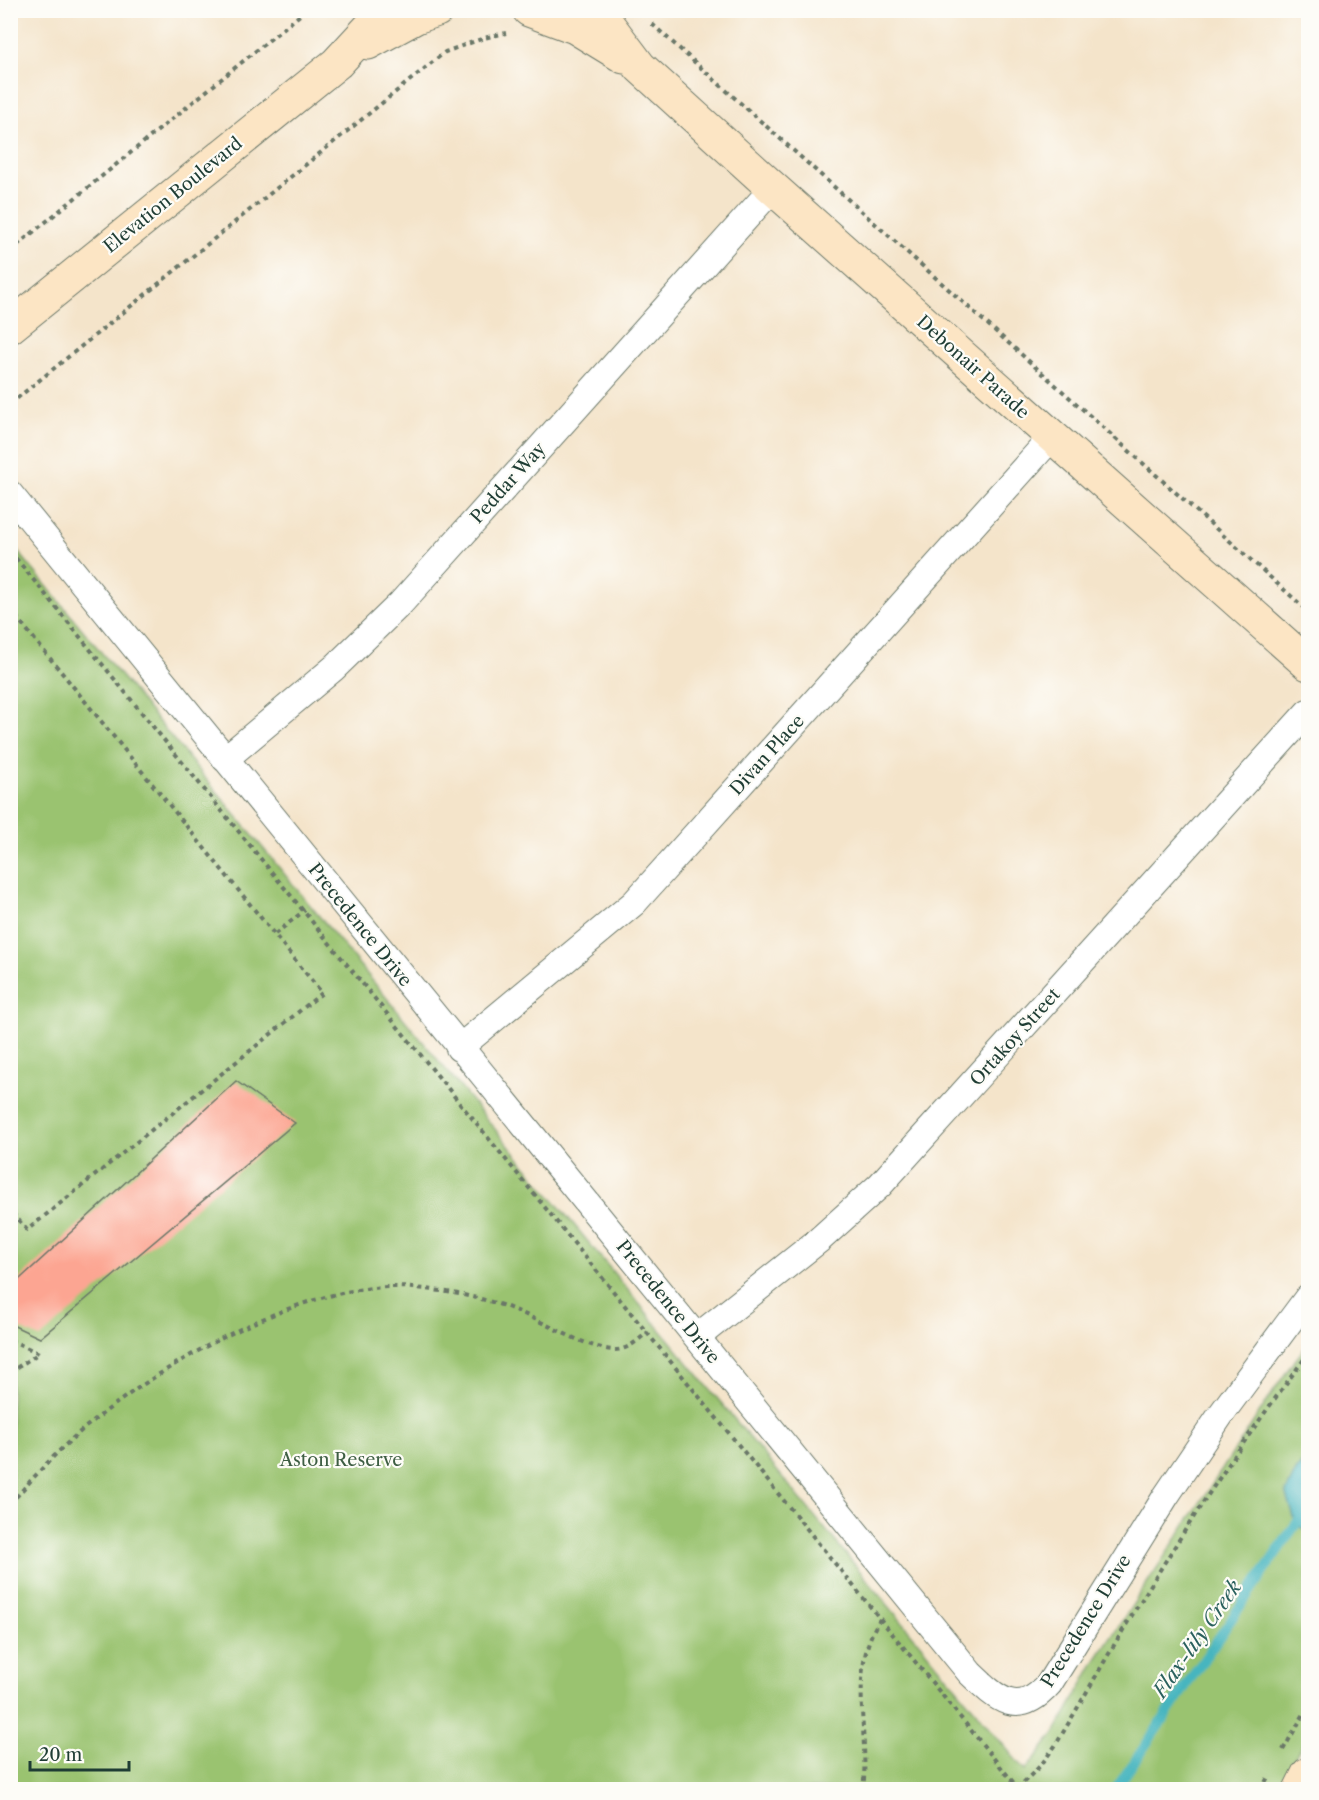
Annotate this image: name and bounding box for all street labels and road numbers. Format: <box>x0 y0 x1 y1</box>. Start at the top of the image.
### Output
street label: Elevation Boulevard <box>99 132 247 258</box>
street label: Debonair Parade <box>912 311 1034 423</box>
street label: Peddar Way <box>466 437 551 528</box>
street label: Divan Place <box>725 710 809 800</box>
street label: Precedence Drive <box>304 859 416 991</box>
street label: Ortakoy Street <box>965 983 1065 1090</box>
street label: Precedence Drive <box>612 1236 724 1368</box>
street label: Precedence Drive <box>1036 1551 1136 1691</box>

